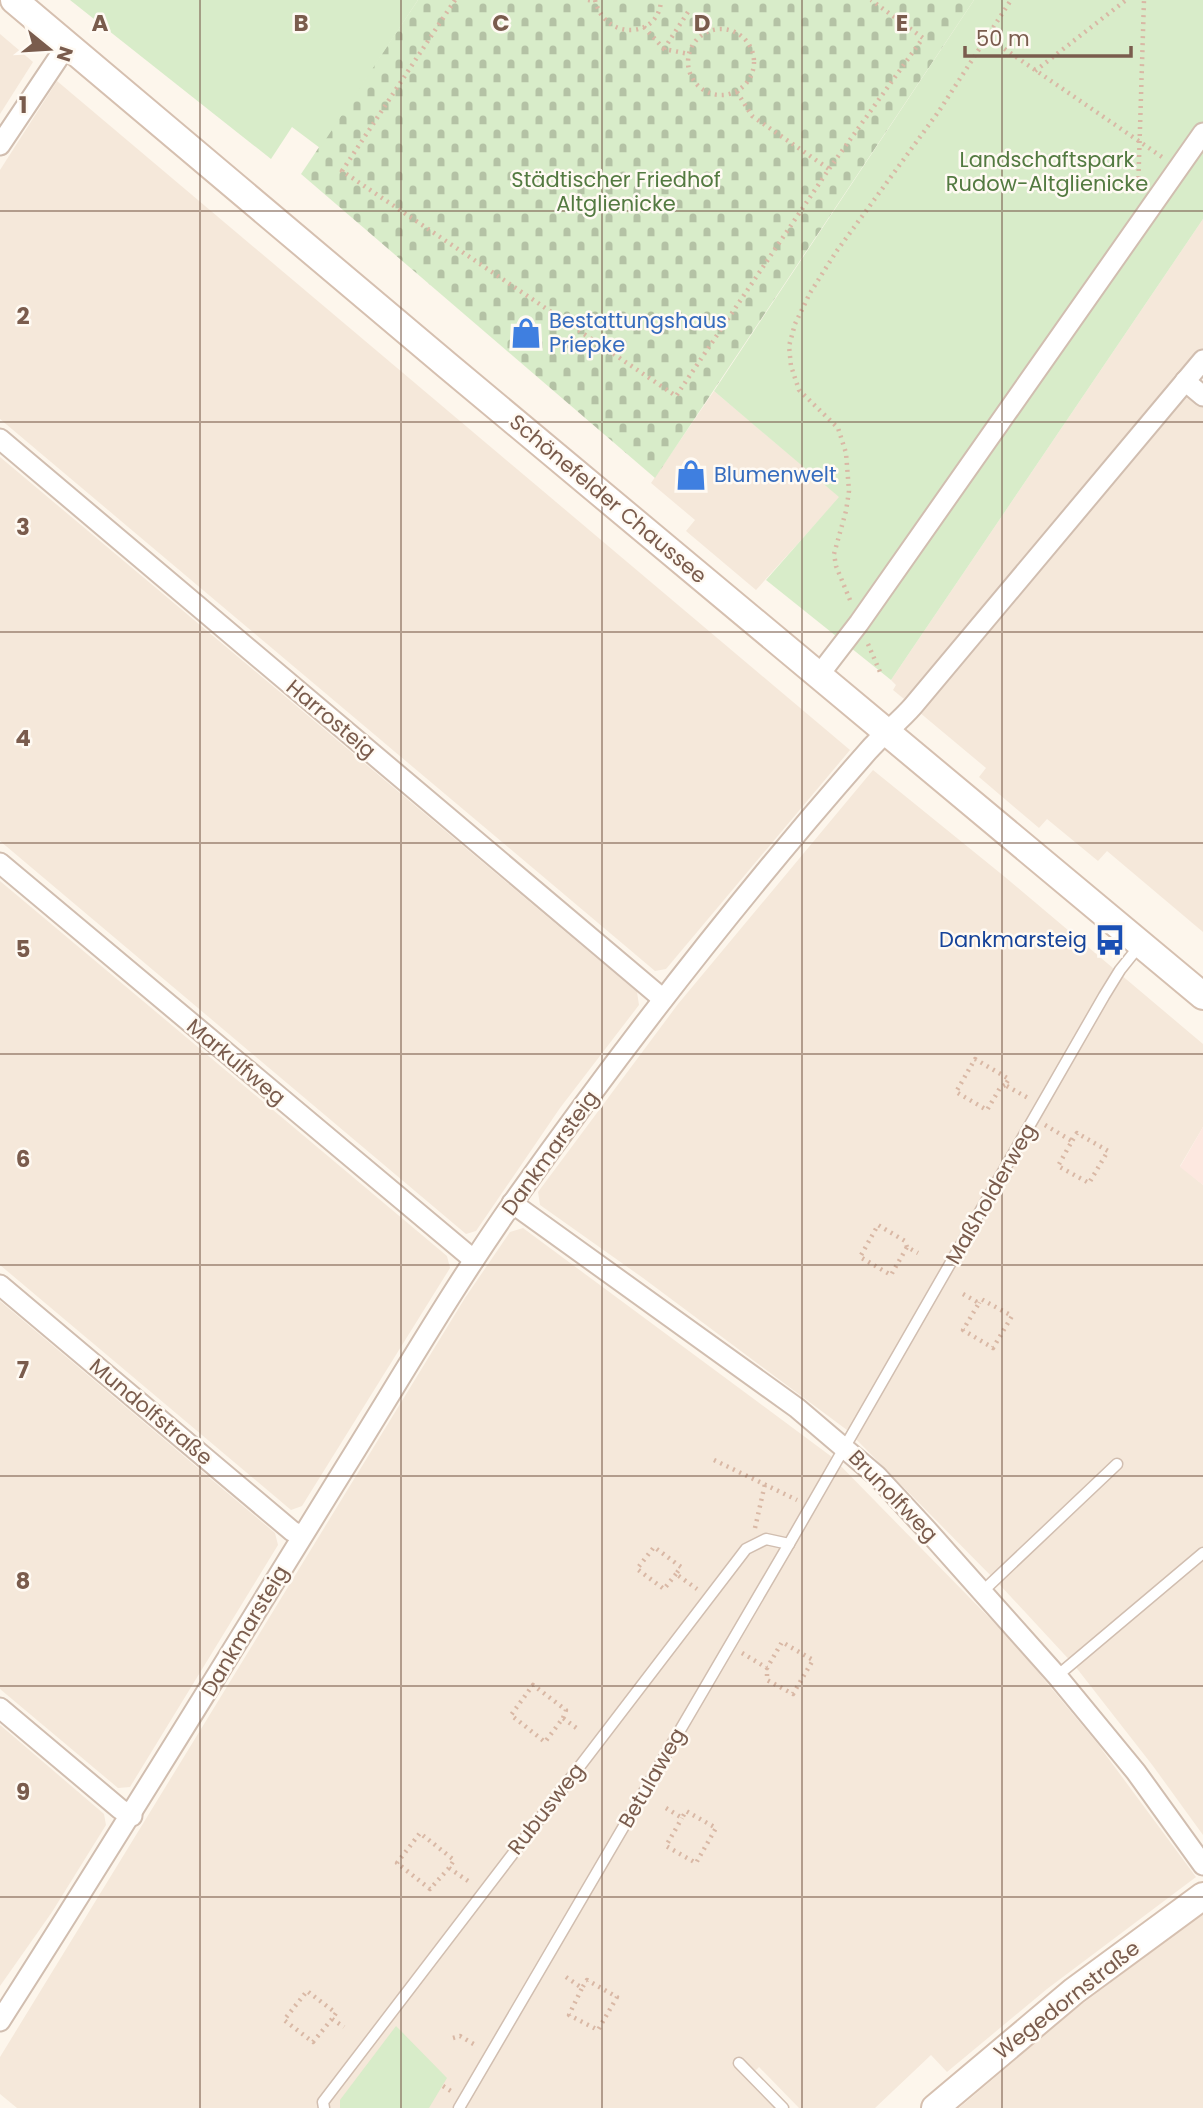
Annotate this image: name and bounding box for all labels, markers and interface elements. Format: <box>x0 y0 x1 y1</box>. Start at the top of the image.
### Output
text: A <box>92 7 109 39</box>
text: B <box>293 7 309 39</box>
text: C <box>492 7 510 39</box>
text: D <box>694 7 710 39</box>
text: E <box>896 7 908 39</box>
north arrow <box>14 14 84 84</box>
scale bar <box>965 14 1131 58</box>
text: 50 m <box>976 24 1030 53</box>
text: N <box>50 43 80 65</box>
text: 1 <box>19 89 27 121</box>
park label: Landschaftspark Rudow-Altglienicke <box>946 145 1148 198</box>
park label: Städtischer Friedhof Altglienicke <box>511 165 721 218</box>
text: 2 <box>16 300 30 332</box>
place label: Bestattungshaus Priepke <box>549 306 727 359</box>
shop icon: Bestattungshaus Priepke <box>509 316 543 350</box>
street label: Schönefelder Chaussee <box>503 407 713 590</box>
shop icon: Blumenwelt <box>674 458 708 492</box>
place label: Blumenwelt <box>714 460 837 489</box>
text: 3 <box>16 511 30 543</box>
street label: Harrosteig <box>280 673 382 765</box>
text: 4 <box>15 722 31 754</box>
bus stop icon: Dankmarsteig <box>1093 923 1127 957</box>
place label: Dankmarsteig <box>939 925 1087 954</box>
text: 5 <box>16 933 30 965</box>
street label: Markulfweg <box>181 1012 292 1112</box>
street label: Dankmarsteig <box>494 1084 605 1221</box>
street label: Maßholderweg <box>938 1118 1043 1269</box>
text: 6 <box>16 1143 30 1175</box>
street label: Mundolfstraße <box>84 1351 219 1472</box>
text: 7 <box>17 1354 29 1386</box>
street label: Brunolfweg <box>842 1443 945 1548</box>
street label: Dankmarsteig <box>194 1560 295 1702</box>
text: 8 <box>16 1565 30 1597</box>
street label: Betulaweg <box>611 1723 692 1833</box>
street label: Rubusweg <box>501 1757 591 1861</box>
text: 9 <box>16 1776 30 1808</box>
street label: Wegedornstraße <box>988 1934 1146 2066</box>

